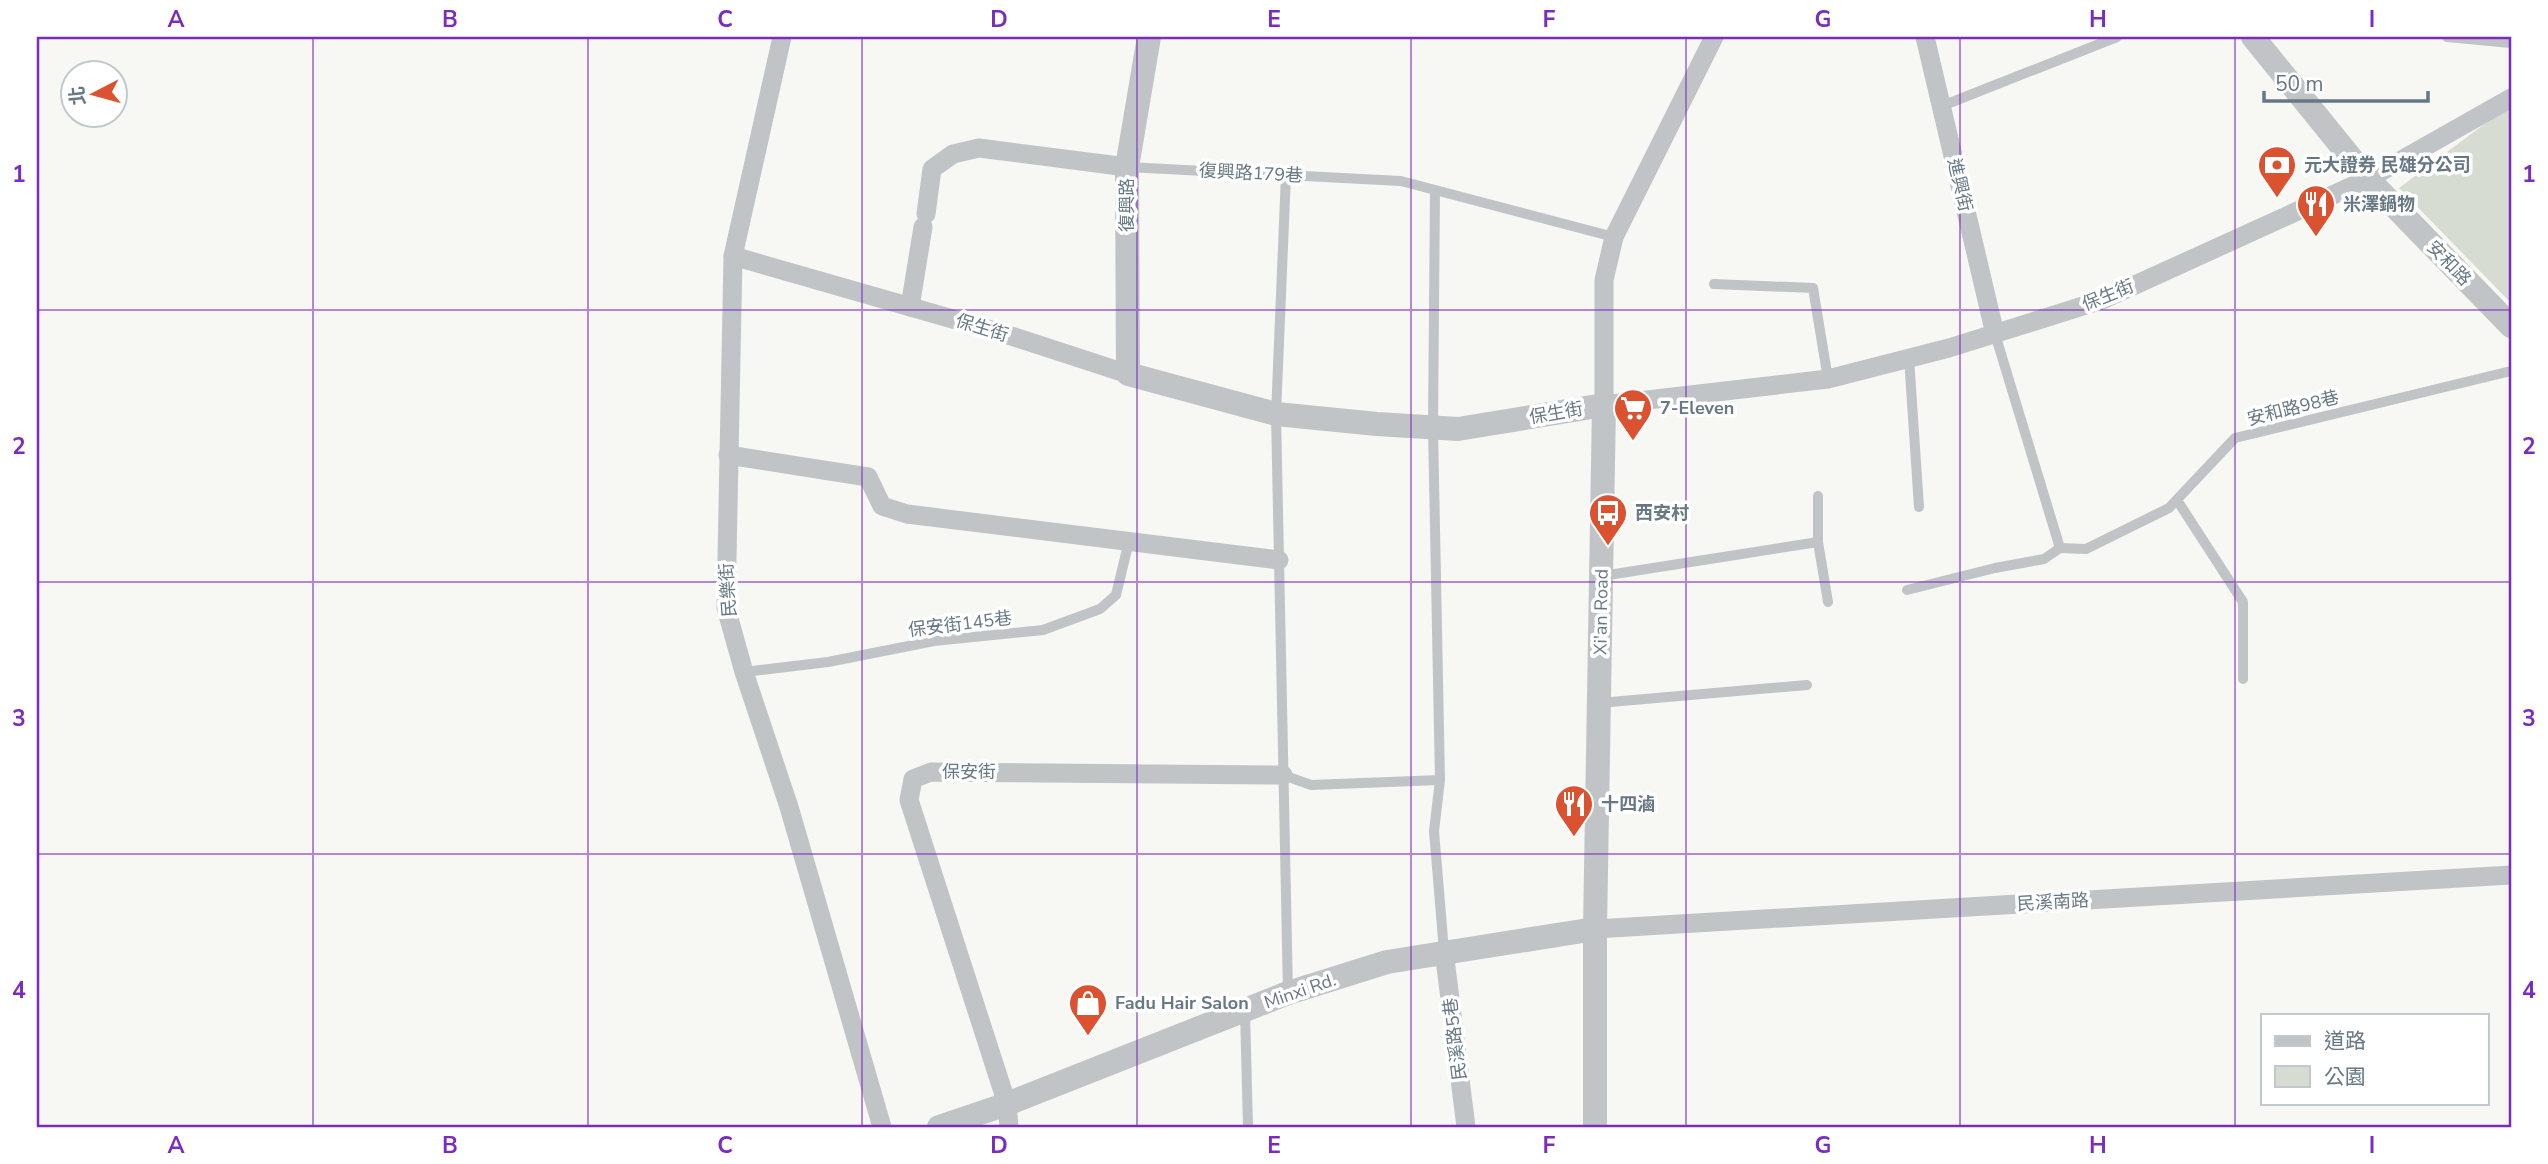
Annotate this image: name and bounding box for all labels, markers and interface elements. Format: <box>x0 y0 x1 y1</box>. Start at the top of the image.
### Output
text: A <box>167 4 185 35</box>
text: B <box>442 4 458 35</box>
text: C <box>717 4 733 35</box>
text: D <box>990 4 1008 35</box>
text: E <box>1267 4 1281 35</box>
text: F <box>1543 4 1556 35</box>
text: G <box>1815 4 1831 35</box>
text: H <box>2089 4 2107 35</box>
text: I <box>2369 4 2375 35</box>
north arrow <box>60 60 130 130</box>
scale bar <box>2264 60 2429 104</box>
text: 50 m <box>2275 70 2324 98</box>
text: 北 <box>64 85 92 106</box>
bank icon: 元大證券 民雄分公司 <box>2256 144 2298 199</box>
place label: 元大證券 民雄分公司 <box>2304 153 2471 177</box>
street label: 進興街 <box>1942 156 1978 214</box>
street label: 復興路179巷 <box>1198 158 1304 188</box>
text: 1 <box>12 159 26 190</box>
text: 1 <box>2522 159 2536 190</box>
street label: 復興路 <box>1115 178 1139 232</box>
restaurant icon: 米澤鍋物 <box>2295 183 2337 238</box>
place label: 米澤鍋物 <box>2343 192 2415 216</box>
street label: 安和路 <box>2422 235 2476 291</box>
street label: 保生街 <box>2078 274 2138 316</box>
street label: 保生街 <box>953 309 1011 347</box>
street label: 安和路98巷 <box>2245 385 2341 431</box>
supermarket icon: 7-Eleven <box>1612 387 1654 442</box>
street label: 保生街 <box>1527 396 1585 430</box>
place label: 7-Eleven <box>1660 396 1734 420</box>
text: 2 <box>12 431 26 462</box>
text: 2 <box>2522 431 2536 462</box>
bus stop icon: 西安村 <box>1587 492 1629 547</box>
place label: 西安村 <box>1635 501 1689 525</box>
street label: 民樂街 <box>714 562 742 618</box>
street label: Xi'an Road <box>1588 569 1614 655</box>
street label: 保安街145巷 <box>907 606 1013 642</box>
text: 3 <box>12 703 26 734</box>
text: 3 <box>2522 703 2536 734</box>
street label: 保安街 <box>942 760 996 784</box>
restaurant icon: 十四滷 <box>1553 783 1595 838</box>
place label: 十四滷 <box>1601 792 1655 816</box>
street label: 民溪南路 <box>2016 888 2090 916</box>
street label: Minxi Rd. <box>1261 968 1339 1014</box>
text: 4 <box>12 975 26 1006</box>
text: 4 <box>2522 975 2536 1006</box>
shop icon: Fadu Hair Salon <box>1067 982 1109 1037</box>
place label: Fadu Hair Salon <box>1115 991 1249 1015</box>
street label: 民溪路5巷 <box>1438 996 1472 1082</box>
legend <box>2261 1014 2488 1104</box>
text: 道路 <box>2324 1027 2366 1055</box>
text: 公園 <box>2324 1063 2366 1091</box>
text: A <box>167 1130 185 1161</box>
text: B <box>442 1130 458 1161</box>
text: C <box>717 1130 733 1161</box>
text: D <box>990 1130 1008 1161</box>
text: E <box>1267 1130 1281 1161</box>
text: F <box>1543 1130 1556 1161</box>
text: G <box>1815 1130 1831 1161</box>
text: H <box>2089 1130 2107 1161</box>
text: I <box>2369 1130 2375 1161</box>

